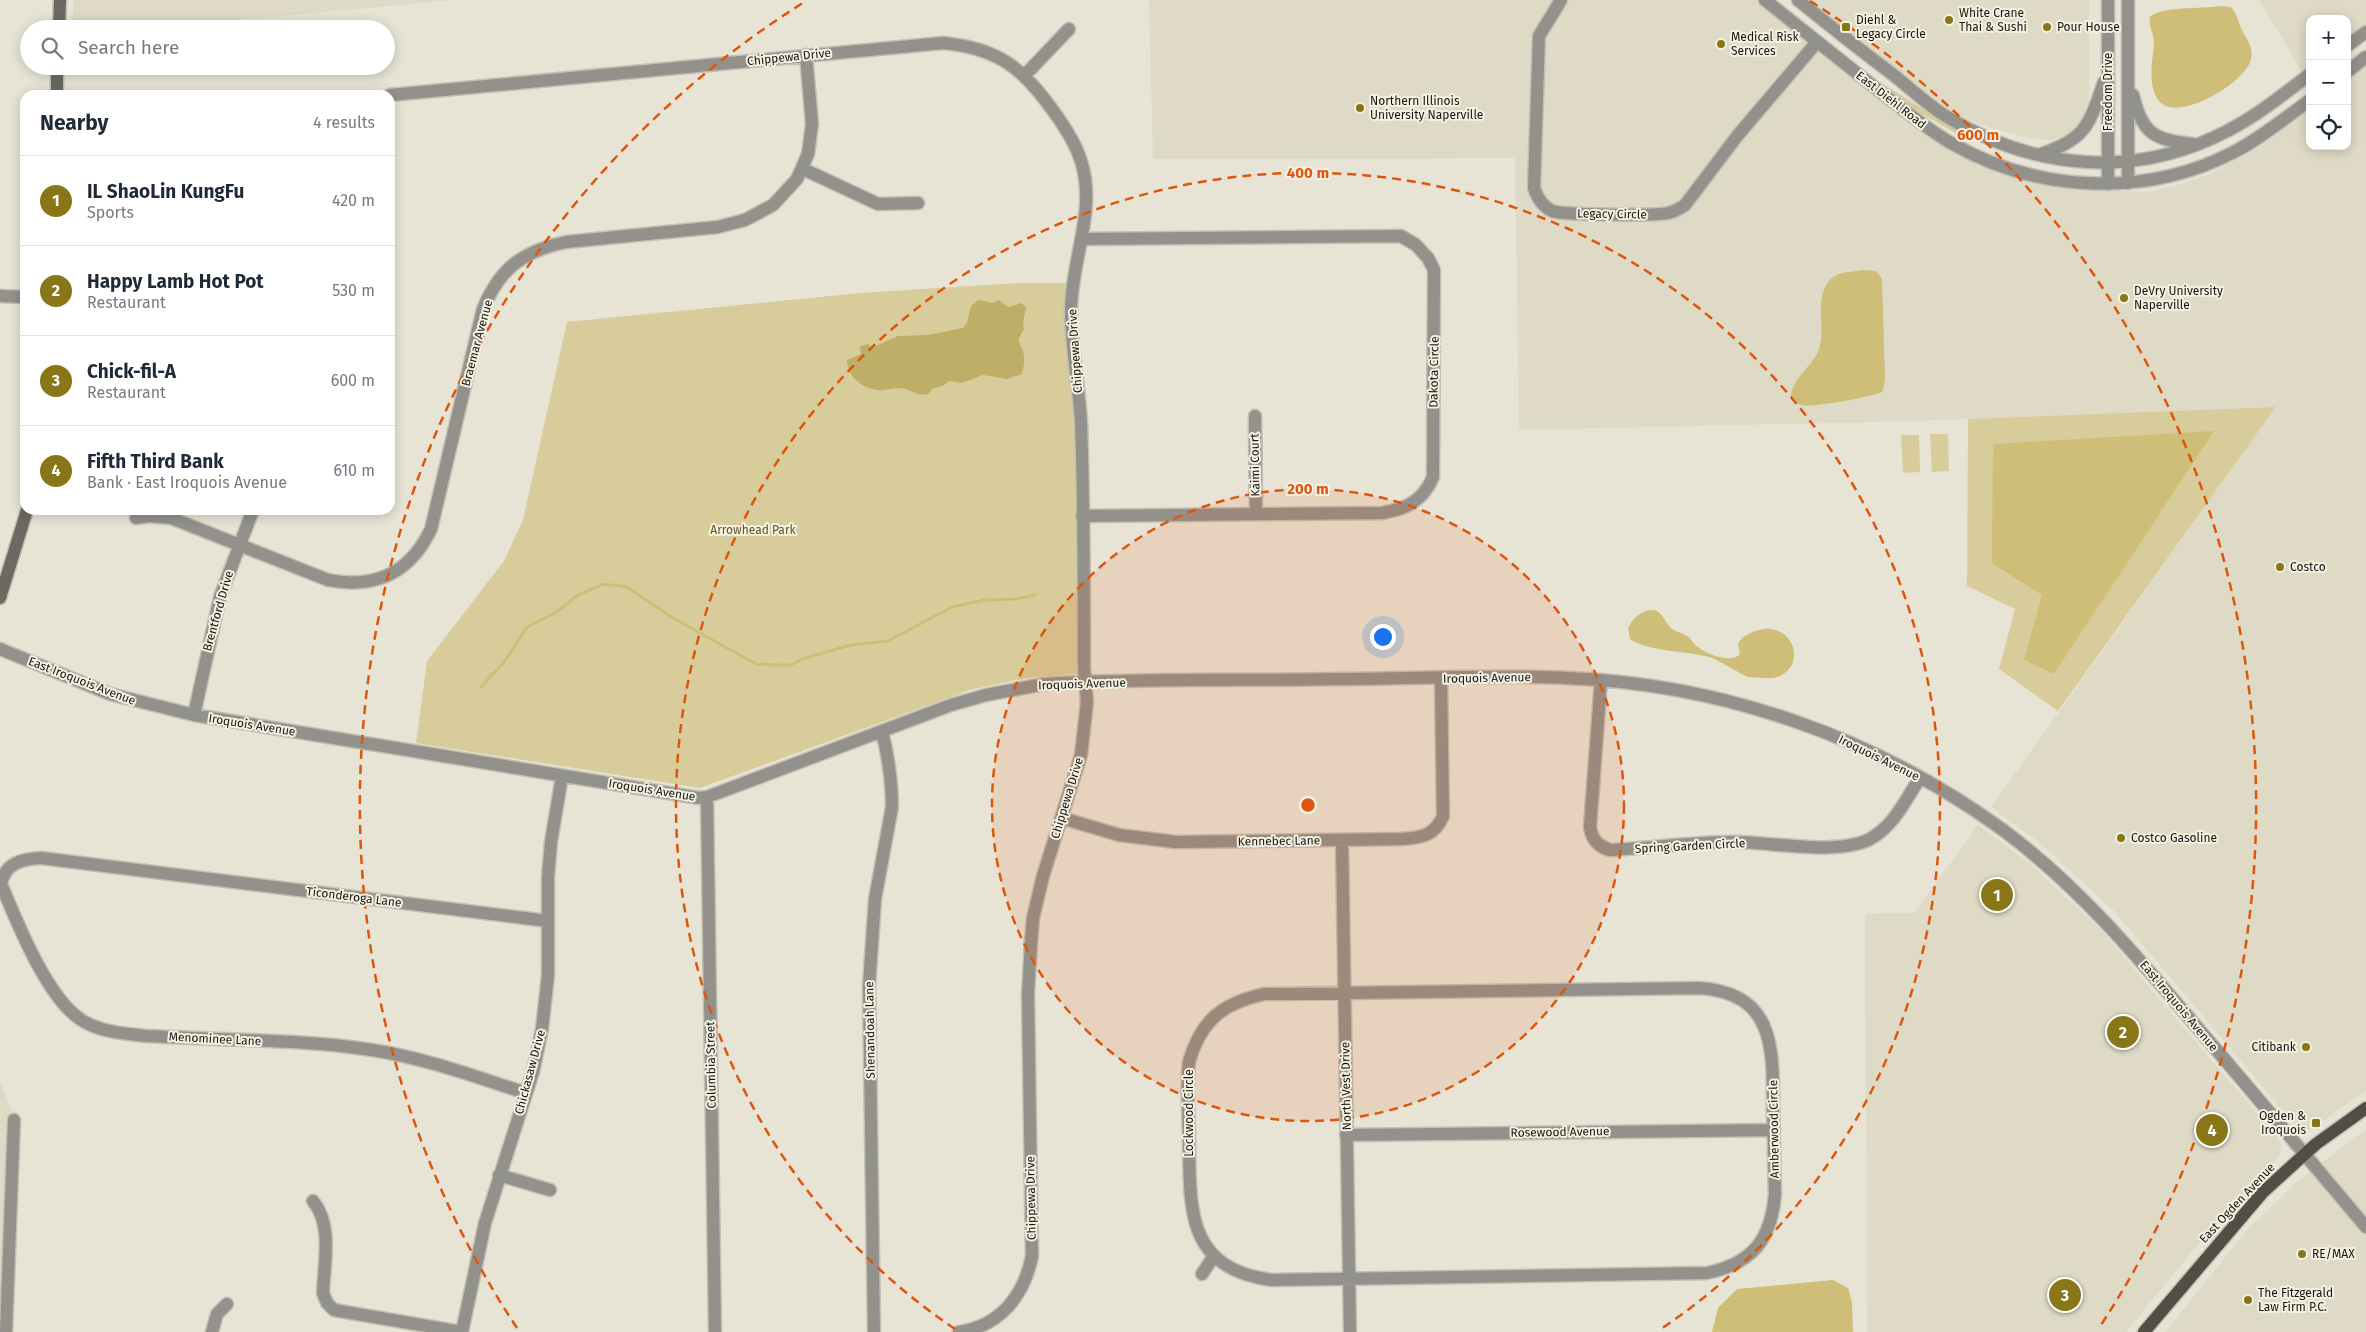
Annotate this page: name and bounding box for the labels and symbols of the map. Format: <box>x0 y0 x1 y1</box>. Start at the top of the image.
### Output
place label: White Crane Thai & Sushi <box>1959 6 2027 34</box>
place label: Diehl & Legacy Circle <box>1856 13 1926 41</box>
marker: White Crane Thai & Sushi <box>1943 14 1955 26</box>
place label: Pour House <box>2057 20 2120 34</box>
marker: Diehl & Legacy Circle <box>1840 21 1852 33</box>
marker: Pour House <box>2041 21 2053 33</box>
place label: Medical Risk Services <box>1731 30 1799 58</box>
marker: Medical Risk Services <box>1715 38 1727 50</box>
street label: Chippewa Drive <box>746 46 832 68</box>
street label: Freedom Drive <box>2101 53 2115 131</box>
street label: East Diehl Road <box>1853 68 1929 132</box>
place label: Northern Illinois University Naperville <box>1370 94 1483 122</box>
marker: Northern Illinois University Naperville <box>1354 102 1366 114</box>
text: 600 m <box>1957 126 1999 144</box>
text: 400 m <box>1287 164 1329 182</box>
street label: Legacy Circle <box>1577 206 1647 222</box>
place label: DeVry University Naperville <box>2134 284 2223 312</box>
marker: DeVry University Naperville <box>2118 292 2130 304</box>
street label: Braemar Avenue <box>459 298 495 388</box>
street label: Chippewa Drive <box>1065 309 1085 393</box>
street label: Dakota Circle <box>1426 336 1442 408</box>
street label: Kaimi Court <box>1247 433 1263 497</box>
text: 200 m <box>1287 480 1329 498</box>
park label: Arrowhead Park <box>710 523 797 537</box>
place label: Costco <box>2290 560 2326 574</box>
marker: Costco <box>2274 561 2286 573</box>
street label: Brentford Drive <box>200 569 236 653</box>
your location <box>1370 624 1396 650</box>
street label: East Iroquois Avenue <box>26 654 138 708</box>
street label: Iroquois Avenue <box>1443 670 1531 686</box>
street label: Iroquois Avenue <box>1038 675 1126 693</box>
street label: Iroquois Avenue <box>207 711 297 739</box>
street label: Iroquois Avenue <box>1836 732 1922 784</box>
street label: Chippewa Drive <box>1048 756 1086 840</box>
street label: Iroquois Avenue <box>607 776 697 804</box>
centre of rings <box>1299 796 1317 814</box>
place label: Costco Gasoline <box>2131 831 2217 845</box>
marker: Costco Gasoline <box>2115 832 2127 844</box>
street label: Kennebec Lane <box>1238 833 1320 849</box>
street label: Spring Garden Circle <box>1634 836 1746 856</box>
pin: 1 <box>1981 876 2013 914</box>
street label: Ticonderoga Lane <box>306 884 402 910</box>
street label: East Iroquois Avenue <box>2137 958 2221 1054</box>
street label: Shenandoah Lane <box>862 981 878 1079</box>
pin: 2 <box>2107 1013 2139 1051</box>
street label: Columbia Street <box>703 1021 719 1109</box>
street label: Chickasaw Drive <box>512 1028 548 1116</box>
street label: Menominee Lane <box>168 1030 262 1048</box>
place label: Citibank <box>2251 1040 2297 1054</box>
marker: Citibank <box>2300 1041 2312 1053</box>
street label: North Vest Drive <box>1338 1042 1354 1130</box>
street label: Lockwood Circle <box>1182 1069 1196 1157</box>
street label: Amberwood Circle <box>1766 1080 1782 1178</box>
place label: Ogden & Iroquois <box>2259 1109 2306 1137</box>
pin: 4 <box>2196 1111 2228 1149</box>
marker: Ogden & Iroquois <box>2310 1117 2322 1129</box>
street label: Rosewood Avenue <box>1510 1124 1610 1140</box>
street label: Chippewa Drive <box>1023 1156 1039 1240</box>
street label: East Ogden Avenue <box>2196 1160 2278 1246</box>
place label: RE/MAX <box>2312 1247 2355 1261</box>
marker: RE/MAX <box>2296 1248 2308 1260</box>
pin: 3 <box>2049 1276 2081 1314</box>
place label: The Fitzgerald Law Firm P.C. <box>2258 1286 2333 1314</box>
marker: The Fitzgerald Law Firm P.C. <box>2242 1294 2254 1306</box>

